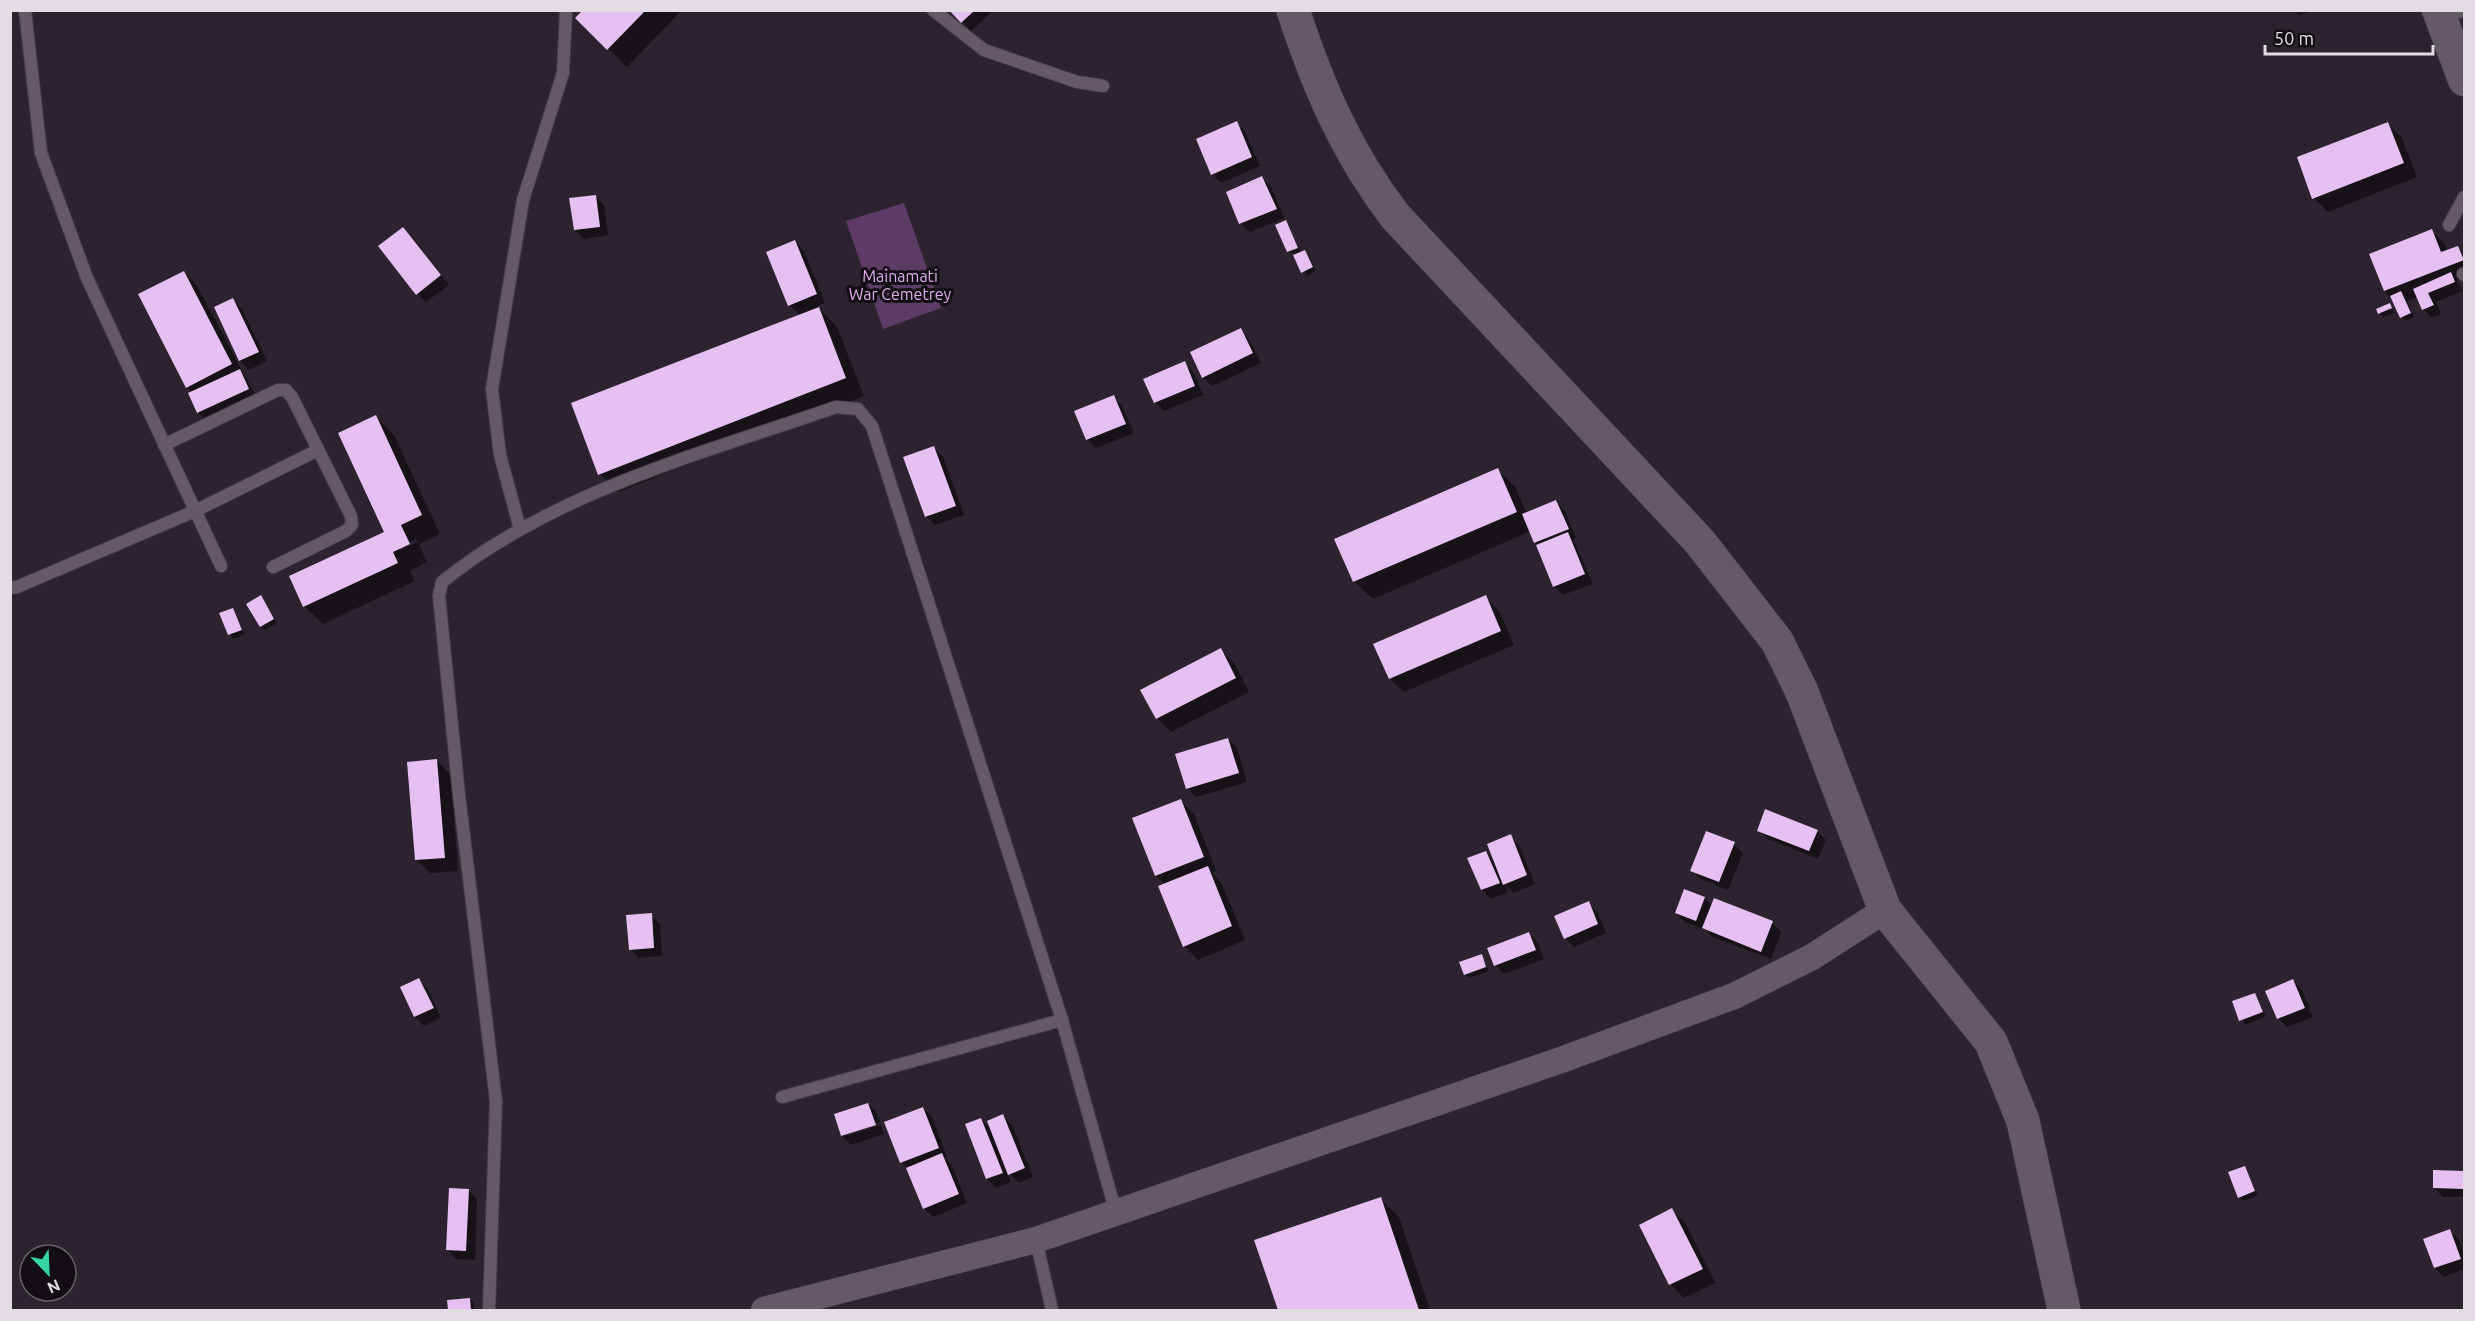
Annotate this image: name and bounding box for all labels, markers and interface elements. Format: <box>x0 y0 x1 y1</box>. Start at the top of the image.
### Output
scale bar <box>2265 18 2433 56</box>
text: 50 m <box>2274 28 2314 48</box>
park label: Mainamati War Cemetrey <box>849 267 952 303</box>
north arrow <box>18 1243 78 1303</box>
text: N <box>45 1276 63 1297</box>

